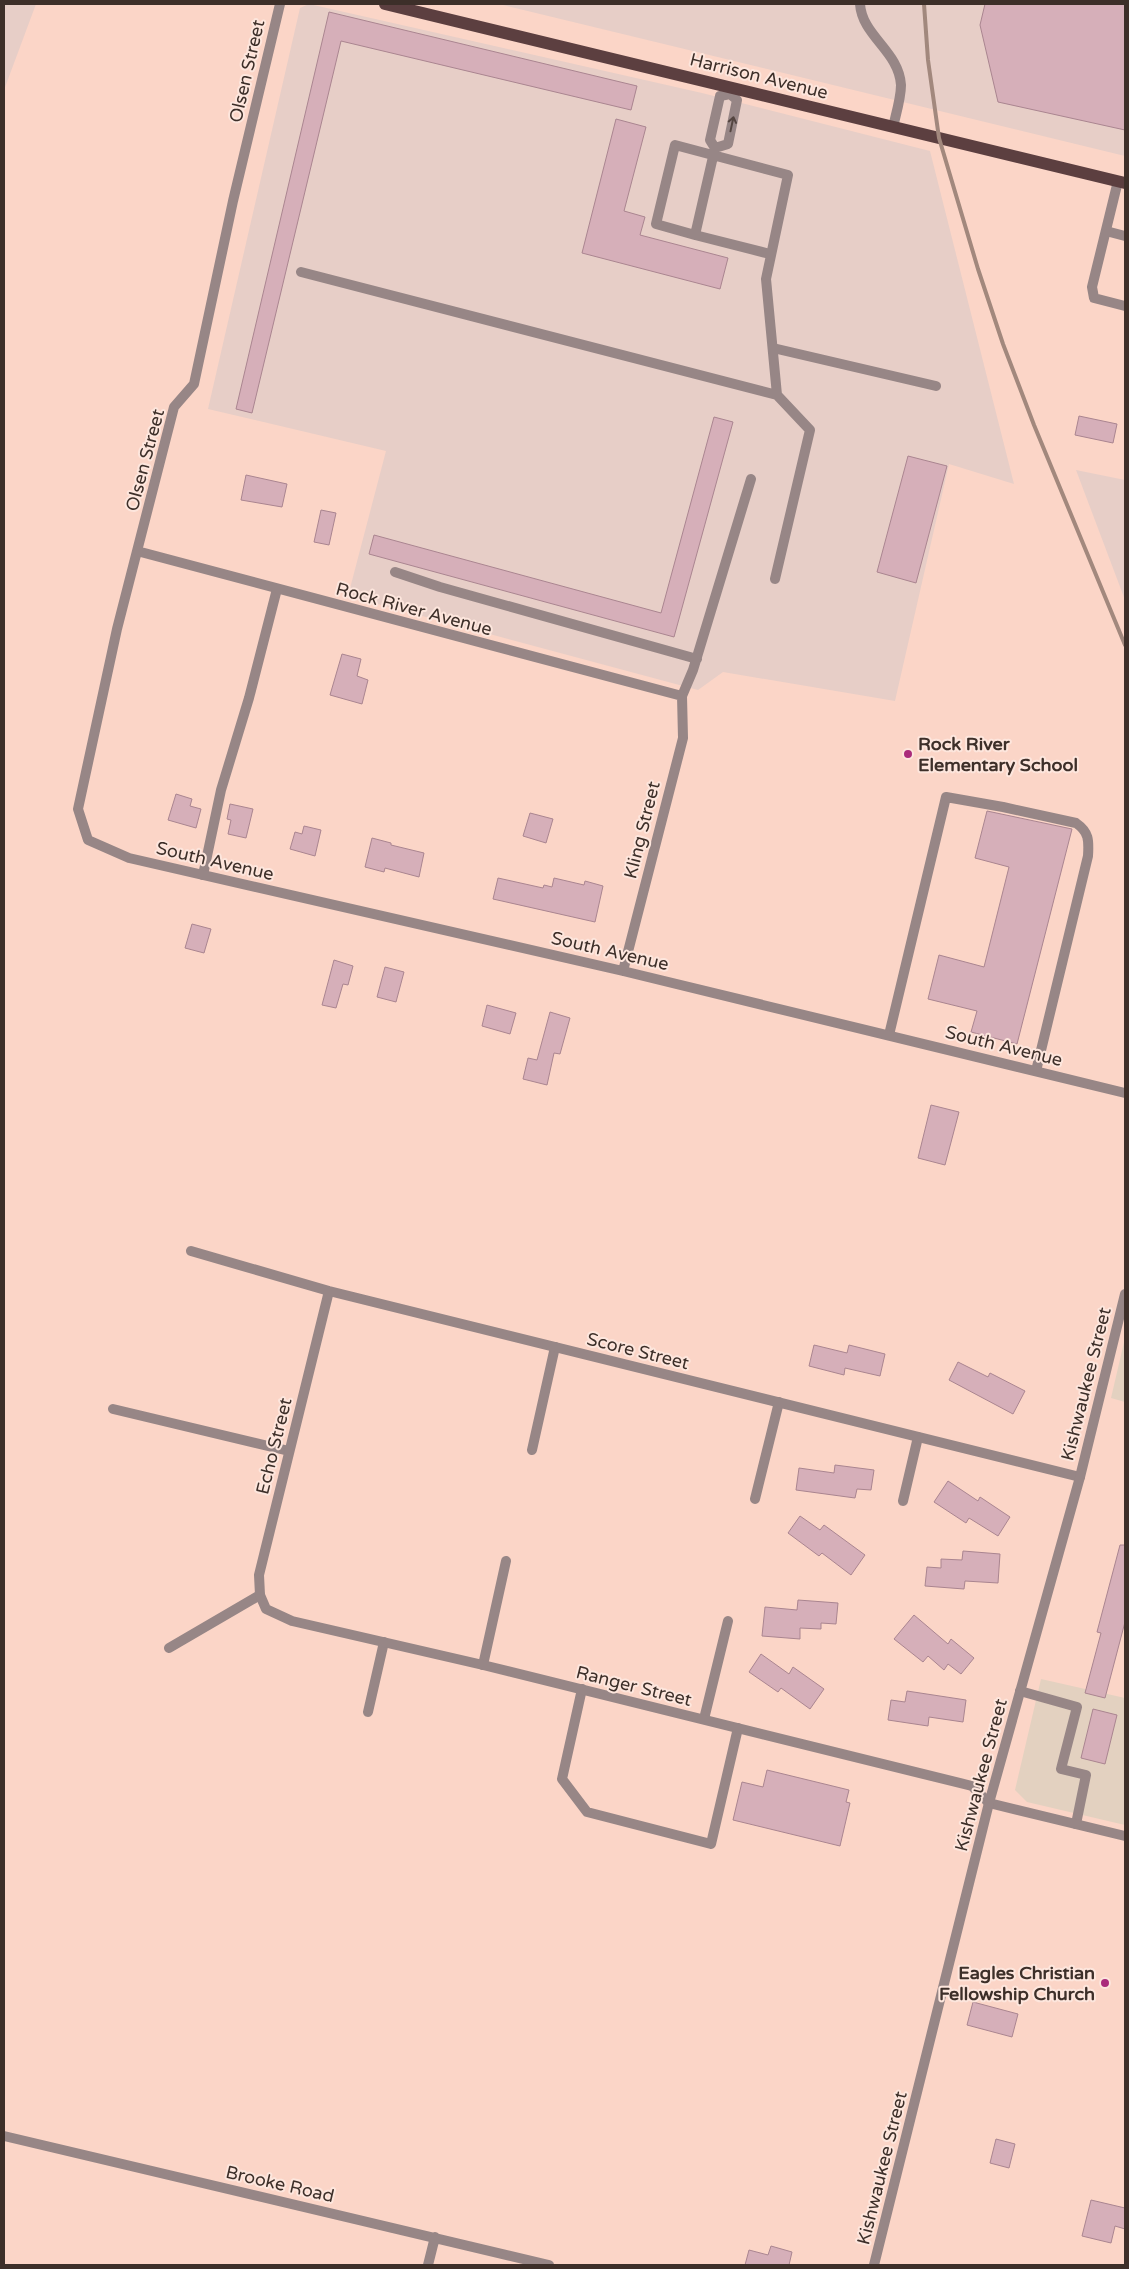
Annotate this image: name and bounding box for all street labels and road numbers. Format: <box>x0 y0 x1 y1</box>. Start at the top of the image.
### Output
street label: Olsen Street <box>224 17 270 125</box>
street label: Harrison Avenue <box>688 48 830 104</box>
street label: Olsen Street <box>121 406 169 513</box>
street label: Rock River Avenue <box>334 578 494 640</box>
street label: Kling Street <box>619 779 665 881</box>
street label: South Avenue <box>154 837 276 885</box>
street label: South Avenue <box>549 927 671 975</box>
street label: South Avenue <box>943 1021 1065 1071</box>
street label: Kishwaukee Street <box>1056 1305 1116 1463</box>
street label: Score Street <box>585 1328 691 1374</box>
street label: Echo Street <box>251 1395 297 1497</box>
street label: Ranger Street <box>574 1661 694 1711</box>
street label: Kishwaukee Street <box>950 1696 1012 1854</box>
street label: Kishwaukee Street <box>852 2089 912 2247</box>
street label: Brooke Road <box>224 2161 336 2207</box>

